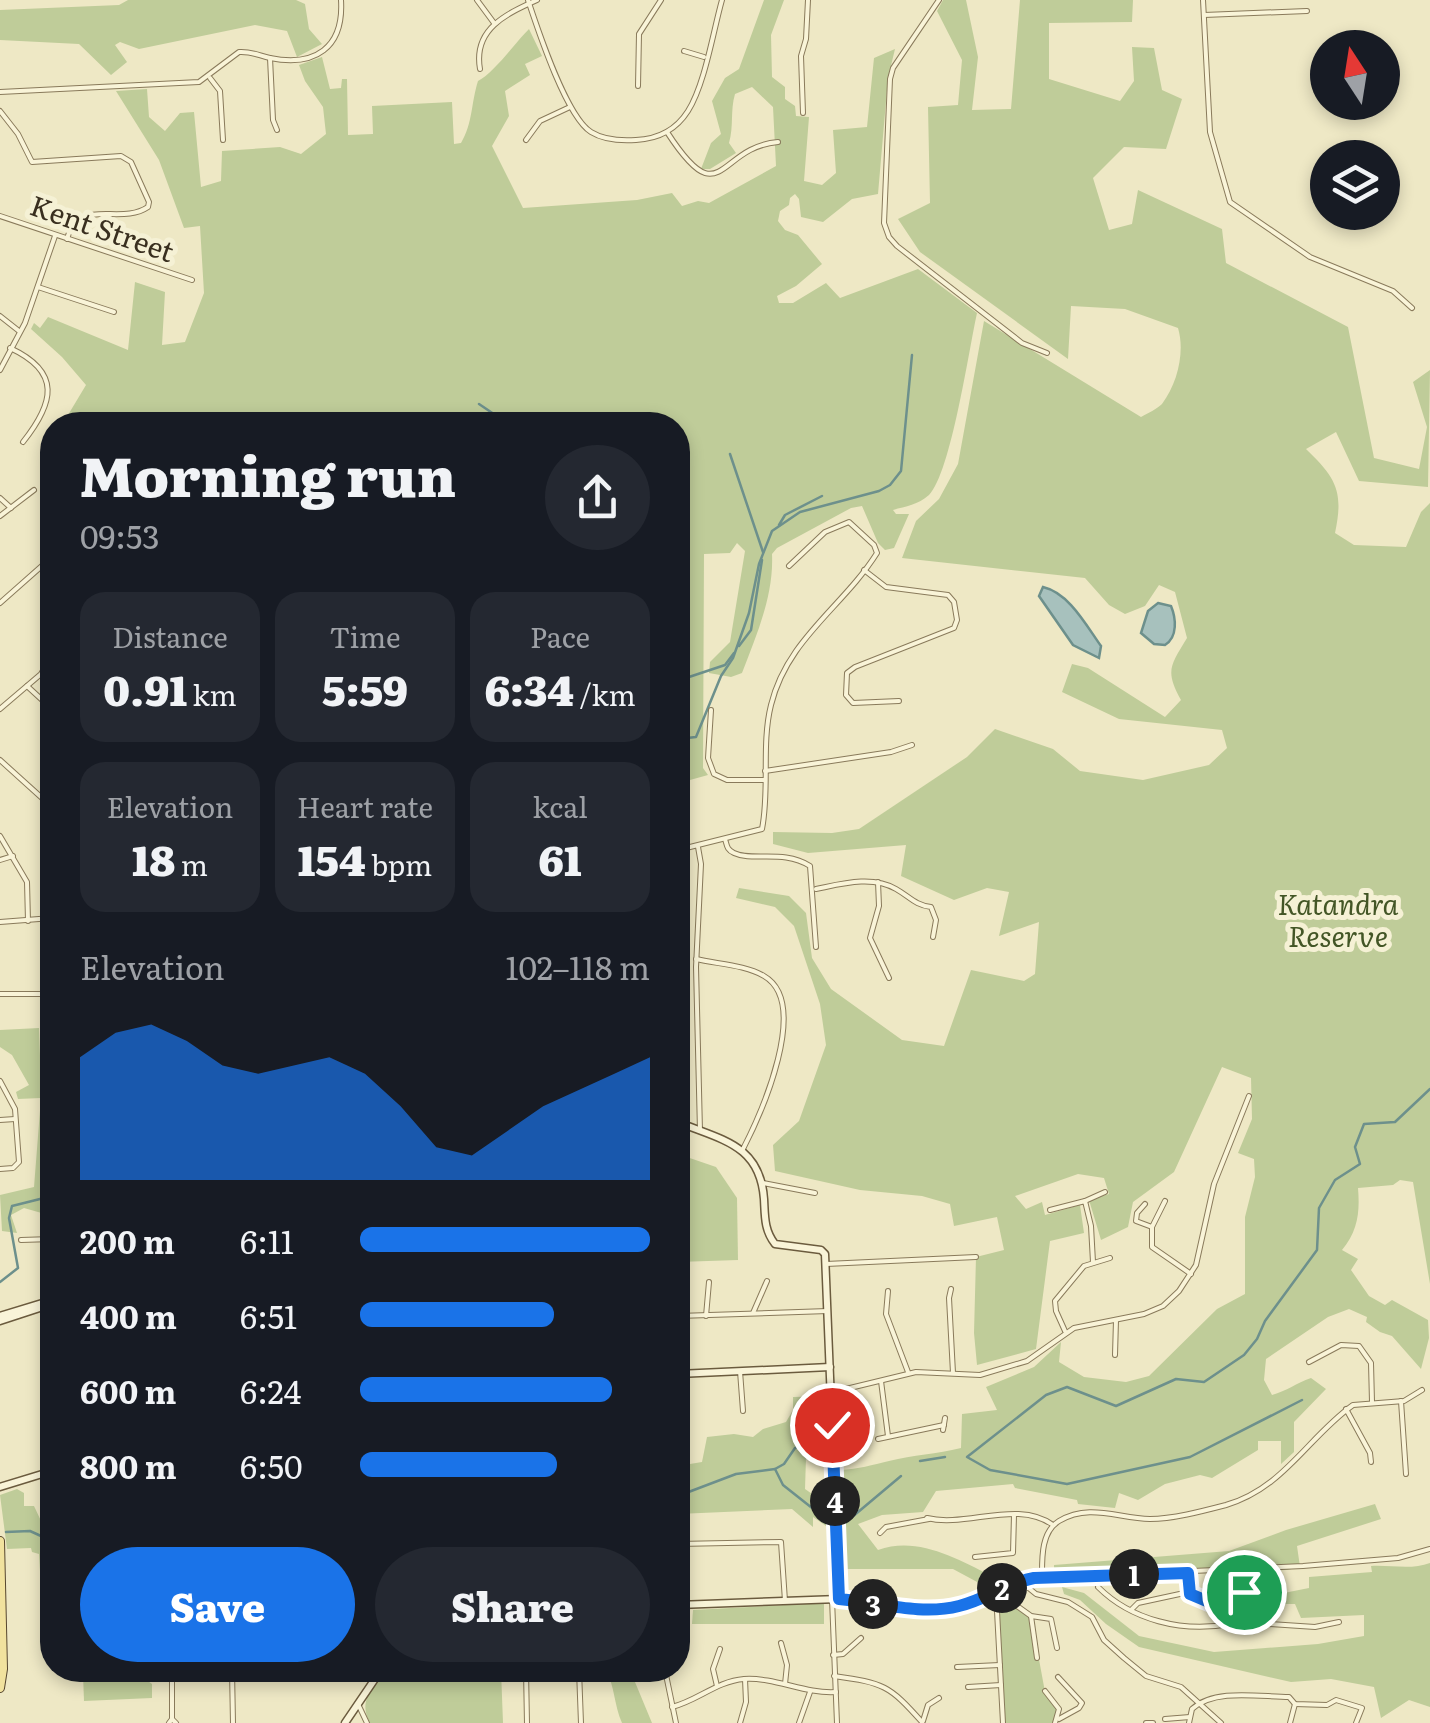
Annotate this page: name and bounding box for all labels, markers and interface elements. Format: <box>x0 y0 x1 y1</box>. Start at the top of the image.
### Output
north arrow <box>1310 30 1400 120</box>
map controls <box>1310 30 1400 230</box>
button: layers <box>1310 140 1400 230</box>
street label: Kent Street <box>25 183 181 272</box>
text: Morning run <box>80 432 456 514</box>
button: share <box>545 445 650 550</box>
text: 09:53 <box>80 511 160 559</box>
text: Distance <box>112 615 228 657</box>
text: Time <box>329 615 401 657</box>
text: Pace <box>530 615 590 657</box>
text: 0.91 <box>103 657 187 719</box>
text: 5:59 <box>322 657 408 719</box>
text: 6:34 <box>484 657 574 719</box>
text: km <box>187 673 237 715</box>
text: /km <box>574 673 636 715</box>
text: Elevation <box>107 785 233 827</box>
text: Heart rate <box>297 785 433 827</box>
text: kcal <box>532 785 588 827</box>
text: 18 <box>132 827 175 889</box>
text: 154 <box>298 827 366 889</box>
text: 61 <box>538 827 582 889</box>
text: m <box>175 843 208 885</box>
text: bpm <box>366 843 432 885</box>
park label: Katandra Reserve <box>1277 882 1399 956</box>
text: Elevation <box>80 942 225 990</box>
text: 102–118 m <box>505 942 650 990</box>
text: 200 m <box>80 1216 175 1264</box>
text: 6:11 <box>240 1216 294 1264</box>
text: 400 m <box>80 1291 177 1339</box>
text: 6:51 <box>240 1291 297 1339</box>
text: 600 m <box>80 1366 176 1414</box>
text: 6:24 <box>240 1366 301 1414</box>
pin <box>790 1383 875 1468</box>
icon: check <box>805 1398 860 1453</box>
text: 800 m <box>80 1441 177 1489</box>
text: 6:50 <box>240 1441 303 1489</box>
pin: 4 <box>810 1476 860 1526</box>
text: 4 <box>827 1480 843 1522</box>
button: Save <box>80 1547 355 1662</box>
button: Share <box>375 1547 650 1662</box>
pin: 1 <box>1109 1549 1159 1599</box>
pin <box>1202 1550 1287 1635</box>
text: 1 <box>1128 1553 1140 1595</box>
pin: 2 <box>977 1563 1027 1613</box>
icon: arrive <box>1217 1565 1272 1620</box>
text: 2 <box>994 1567 1010 1609</box>
pin: 3 <box>848 1579 898 1629</box>
text: 3 <box>865 1583 881 1625</box>

